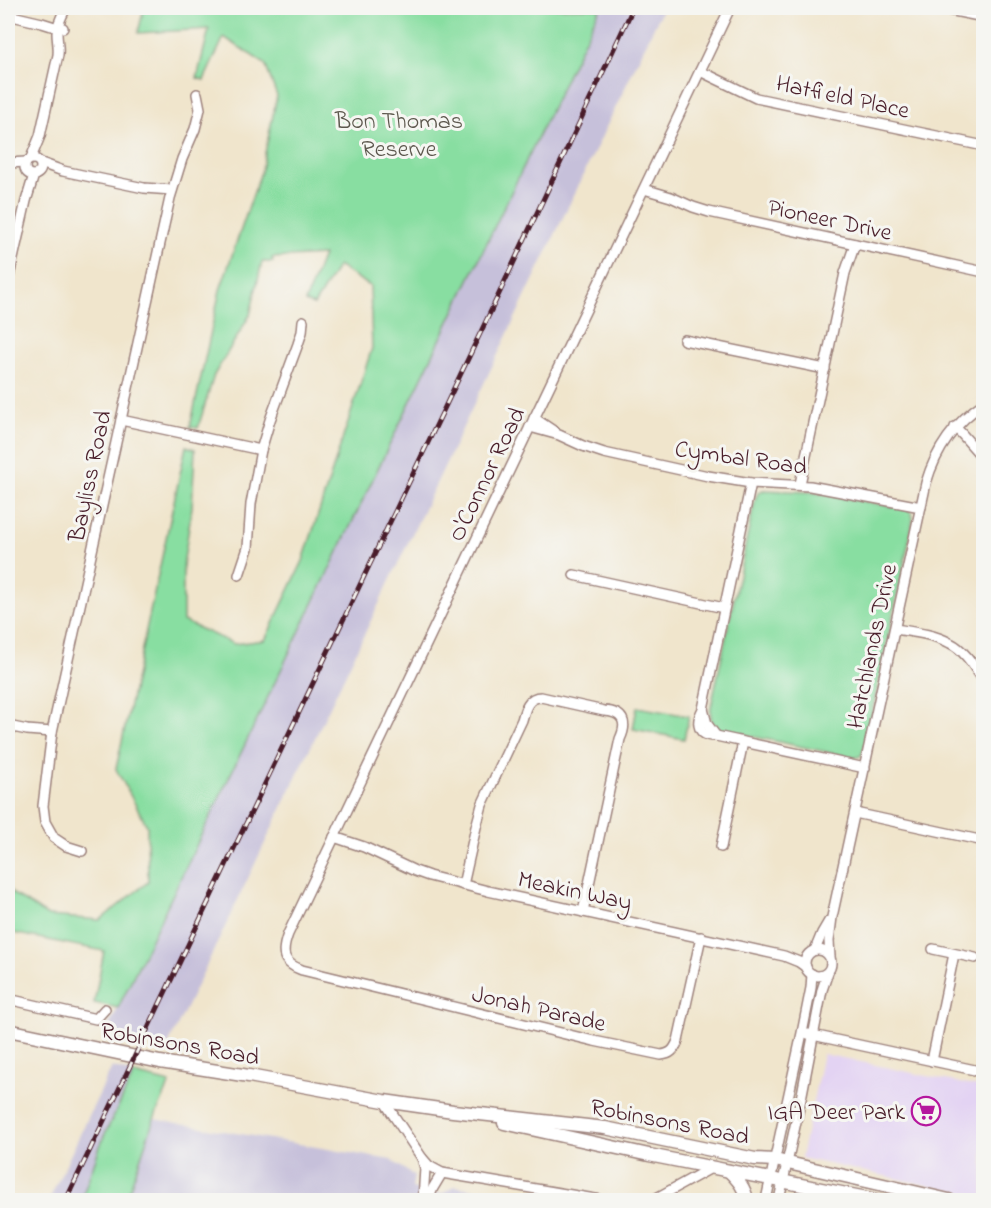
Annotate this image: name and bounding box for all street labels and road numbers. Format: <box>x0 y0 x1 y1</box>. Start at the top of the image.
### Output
street label: Hatfield Place <box>773 67 913 130</box>
street label: Pioneer Drive <box>764 191 895 252</box>
street label: O'Connor Road <box>441 401 536 548</box>
street label: Bayliss Road <box>60 407 124 547</box>
street label: Cymbal Road <box>672 433 809 487</box>
street label: Hatchlands Drive <box>839 561 908 732</box>
street label: Meakin Way <box>514 863 635 923</box>
street label: Jonah Parade <box>468 978 609 1043</box>
street label: Robinsons Road <box>97 1014 262 1077</box>
street label: Robinsons Road <box>587 1091 752 1156</box>

